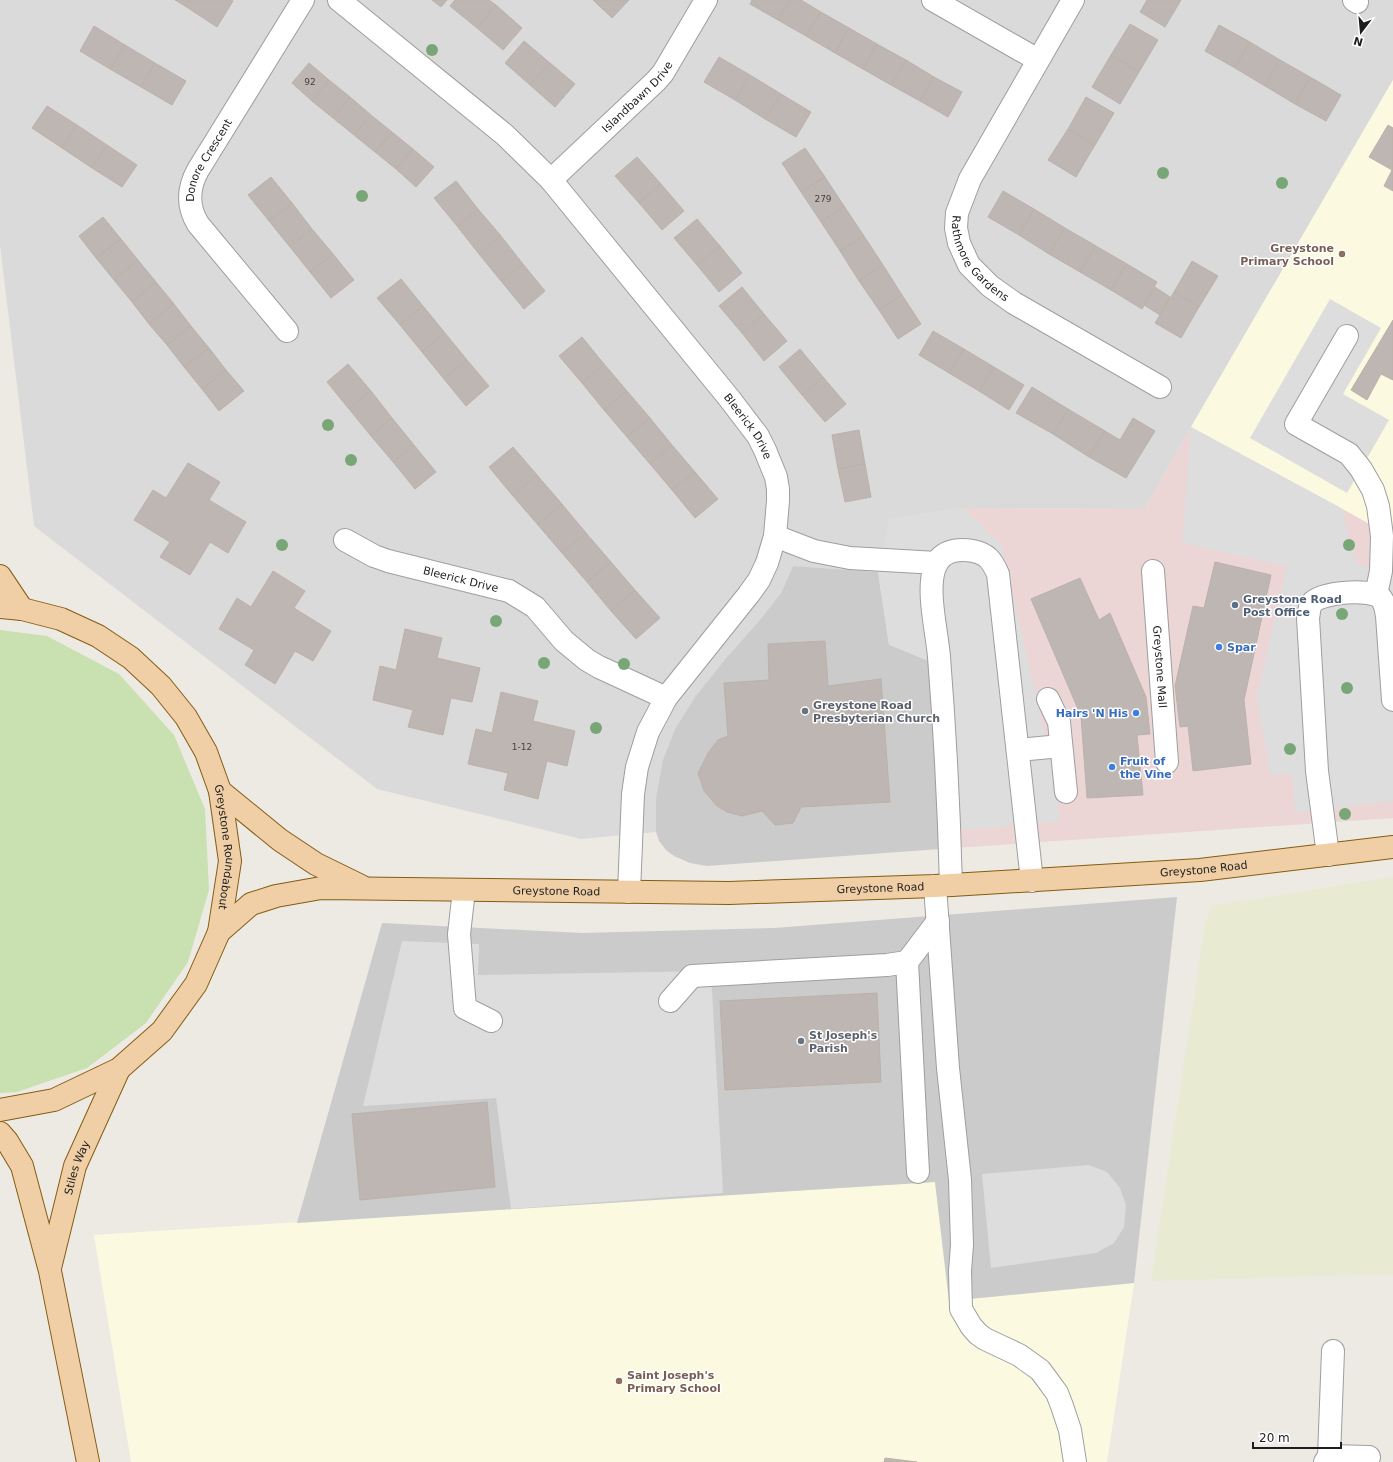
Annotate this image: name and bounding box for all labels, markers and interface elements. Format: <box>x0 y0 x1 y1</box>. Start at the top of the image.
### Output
north arrow <box>1341 12 1381 52</box>
text: N <box>1352 34 1365 49</box>
street label: Islandbawn Drive <box>599 59 675 135</box>
house number: 92 <box>304 77 316 87</box>
street label: Donore Crescent <box>184 116 235 202</box>
house number: 279 <box>814 194 832 204</box>
street label: Rathmore Gardens <box>949 215 1012 304</box>
place label: Greystone Primary School <box>1240 242 1334 268</box>
marker: Greystone Primary School <box>1337 249 1347 259</box>
street label: Bleerick Drive <box>721 391 775 461</box>
street label: Bleerick Drive <box>422 563 500 595</box>
place label: Greystone Road Post Office <box>1243 593 1342 619</box>
marker: Greystone Road Post Office <box>1230 600 1240 610</box>
street label: Greystone Mall <box>1151 625 1170 708</box>
place label: Spar <box>1227 641 1256 654</box>
marker: Spar <box>1214 642 1224 652</box>
place label: Greystone Road Presbyterian Church <box>813 699 940 725</box>
marker: Greystone Road Presbyterian Church <box>800 706 810 716</box>
place label: Hairs 'N His <box>1056 707 1128 720</box>
marker: Hairs 'N His <box>1131 708 1141 718</box>
house number: 1-12 <box>512 742 532 752</box>
place label: Fruit of the Vine <box>1120 755 1172 781</box>
marker: Fruit of the Vine <box>1107 762 1117 772</box>
street label: Greystone Roundabout <box>212 782 237 911</box>
street label: Greystone Road <box>1160 858 1248 879</box>
street label: Greystone Road <box>836 880 925 896</box>
street label: Greystone Road <box>513 884 600 898</box>
place label: St Joseph's Parish <box>809 1029 878 1055</box>
marker: St Joseph's Parish <box>796 1036 806 1046</box>
street label: Stiles Way <box>62 1138 92 1196</box>
place label: Saint Joseph's Primary School <box>627 1369 721 1395</box>
marker: Saint Joseph's Primary School <box>614 1376 624 1386</box>
scale bar <box>1253 1424 1341 1450</box>
text: 20 m <box>1259 1431 1290 1445</box>

